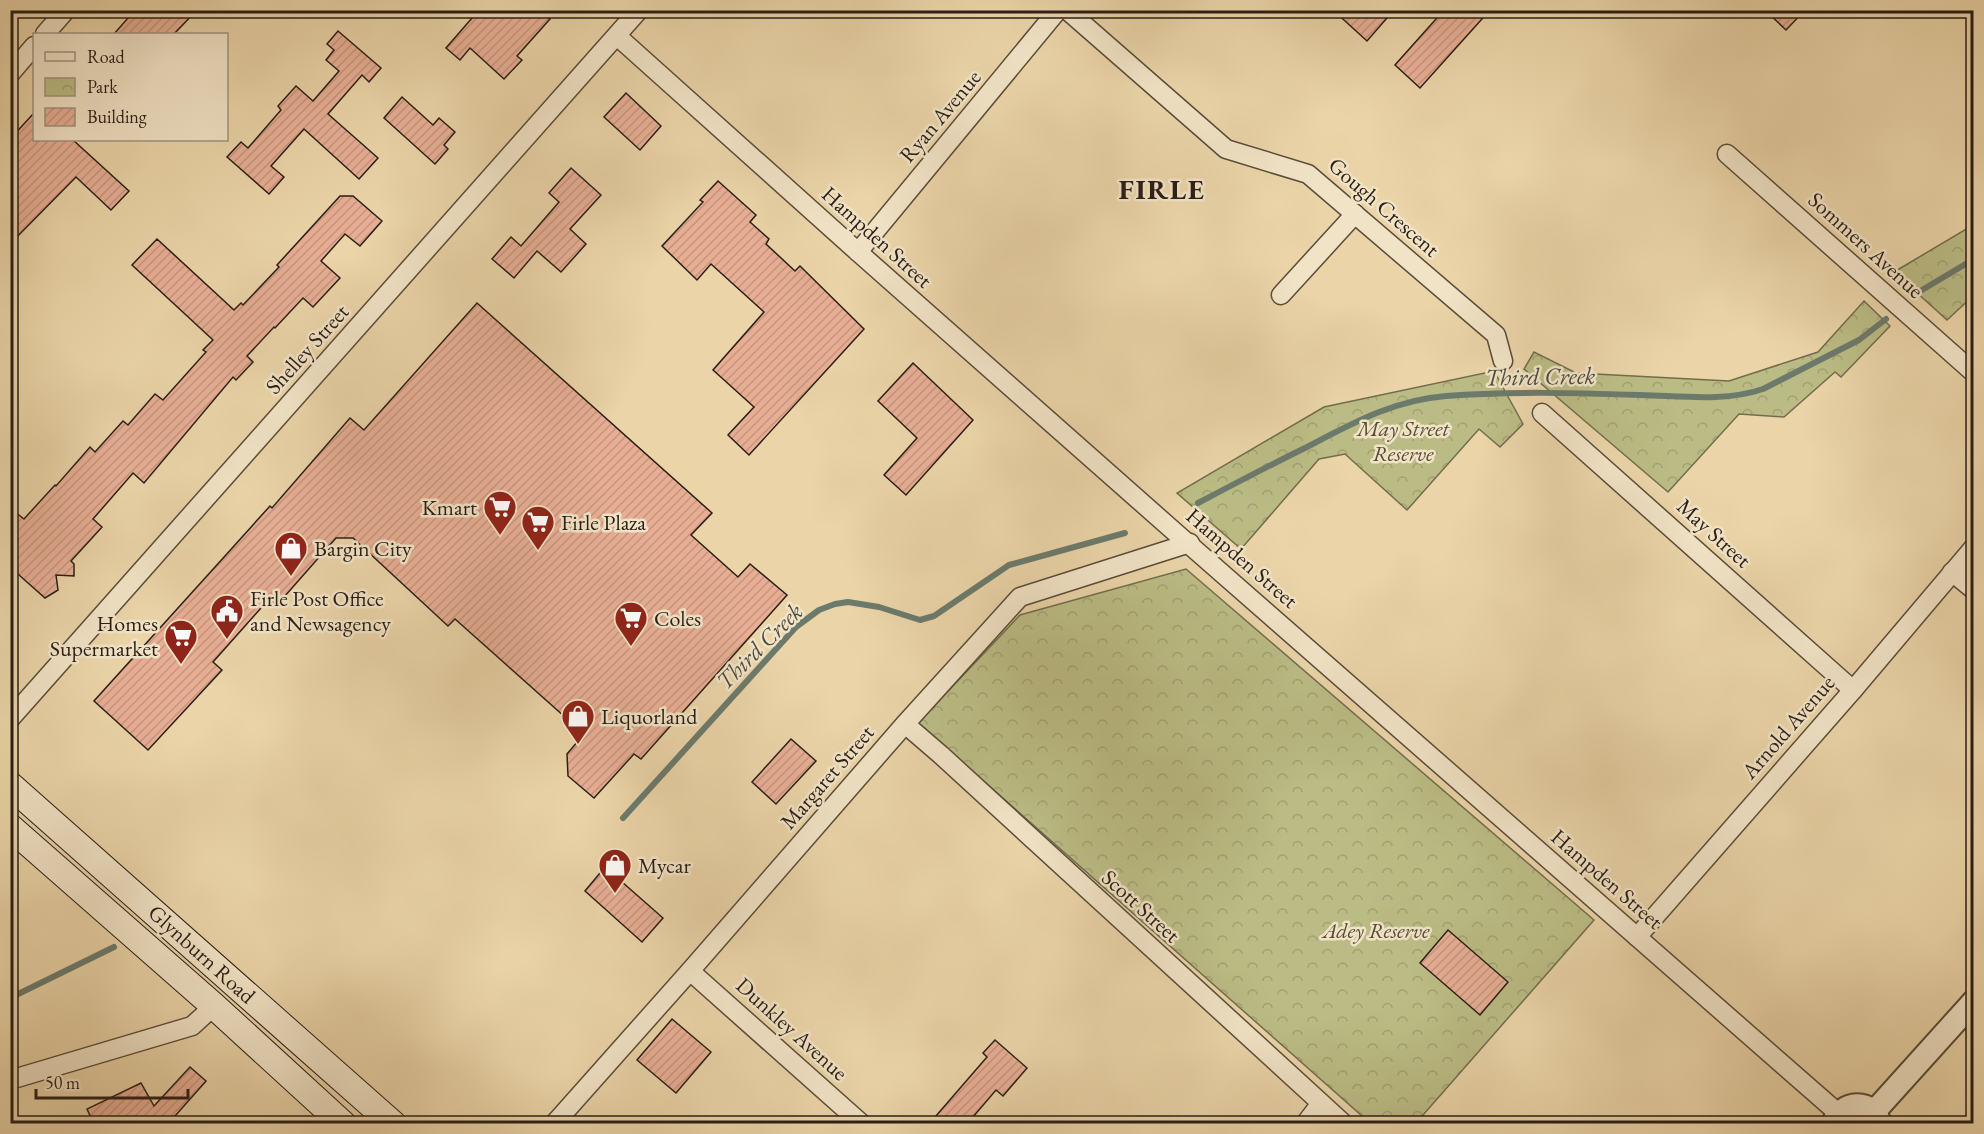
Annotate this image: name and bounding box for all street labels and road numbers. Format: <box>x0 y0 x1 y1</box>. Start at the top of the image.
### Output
street label: Ryan Avenue <box>893 63 988 169</box>
street label: Gough Crescent <box>1322 151 1446 263</box>
street label: Hampden Street <box>816 180 938 294</box>
street label: Sommers Avenue <box>1802 185 1930 305</box>
street label: Shelley Street <box>259 298 355 400</box>
street label: May Street <box>1671 492 1757 574</box>
street label: Hampden Street <box>1180 501 1304 615</box>
street label: Arnold Avenue <box>1734 669 1841 786</box>
street label: Margaret Street <box>774 719 880 835</box>
street label: Hampden Street <box>1545 822 1669 936</box>
street label: Scott Street <box>1096 863 1187 949</box>
street label: Glynburn Road <box>142 898 262 1010</box>
street label: Dunkley Avenue <box>730 971 854 1087</box>

